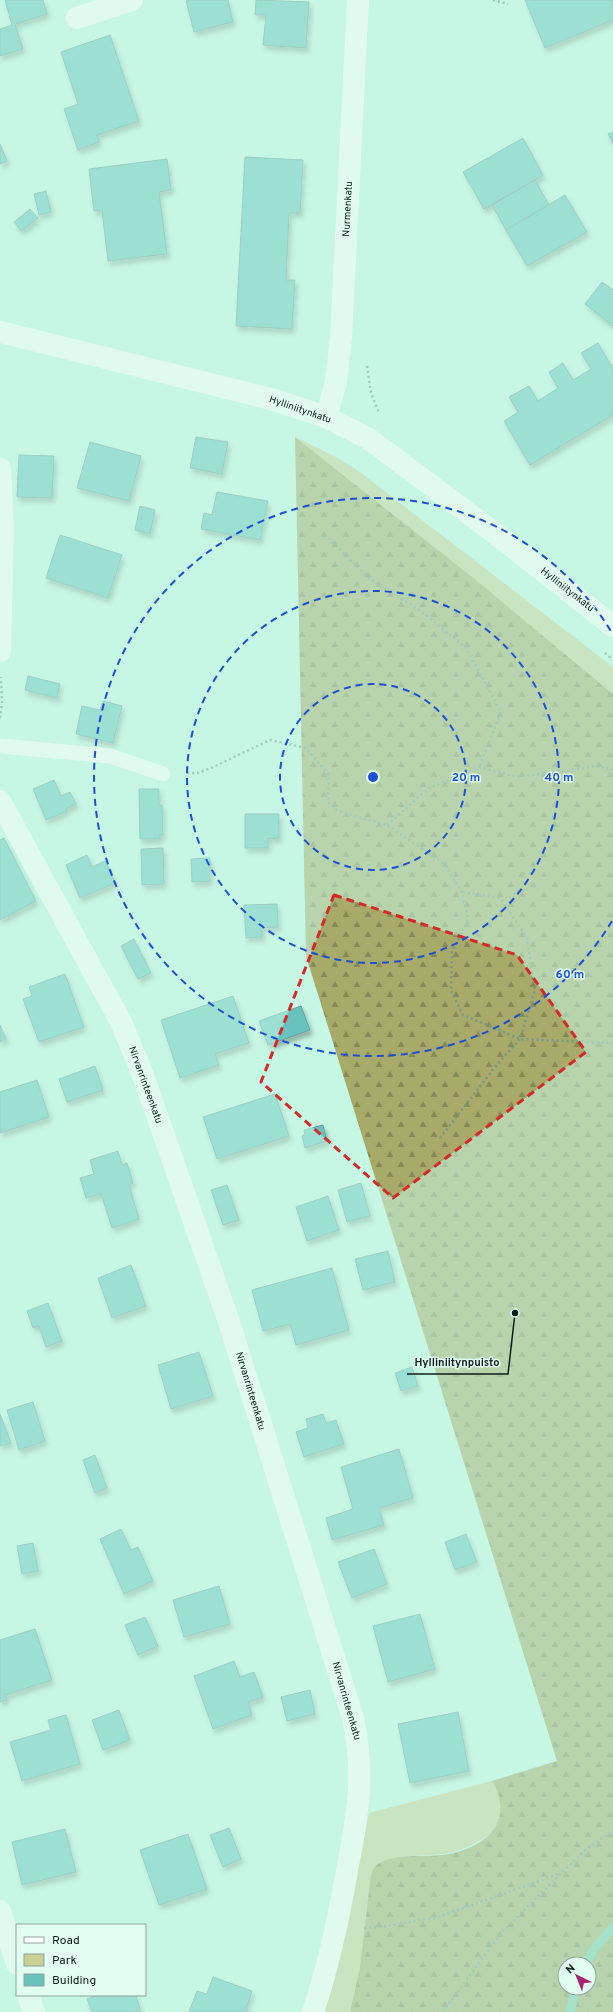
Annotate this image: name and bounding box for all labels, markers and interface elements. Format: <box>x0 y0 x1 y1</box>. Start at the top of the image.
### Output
street label: Nurmenkatu <box>340 181 356 237</box>
street label: Hylliniitynkatu <box>267 393 333 427</box>
street label: Hylliniitynkatu <box>537 565 597 615</box>
centre of rings <box>366 770 380 784</box>
text: 20 m <box>452 770 480 786</box>
text: 40 m <box>544 770 574 786</box>
text: 60 m <box>556 967 584 983</box>
street label: Nirvanrinteenkatu <box>125 1045 165 1125</box>
street label: Nirvanrinteenkatu <box>232 1350 268 1432</box>
callout: Hylliniitynpuisto <box>407 1351 508 1374</box>
text: Hylliniitynpuisto <box>414 1356 500 1370</box>
street label: Nirvanrinteenkatu <box>329 1660 363 1742</box>
legend <box>16 1924 146 1996</box>
text: Road <box>52 1933 80 1949</box>
text: Park <box>52 1953 77 1969</box>
north arrow <box>557 1956 597 1996</box>
text: N <box>563 1962 579 1977</box>
text: Building <box>52 1973 96 1989</box>

